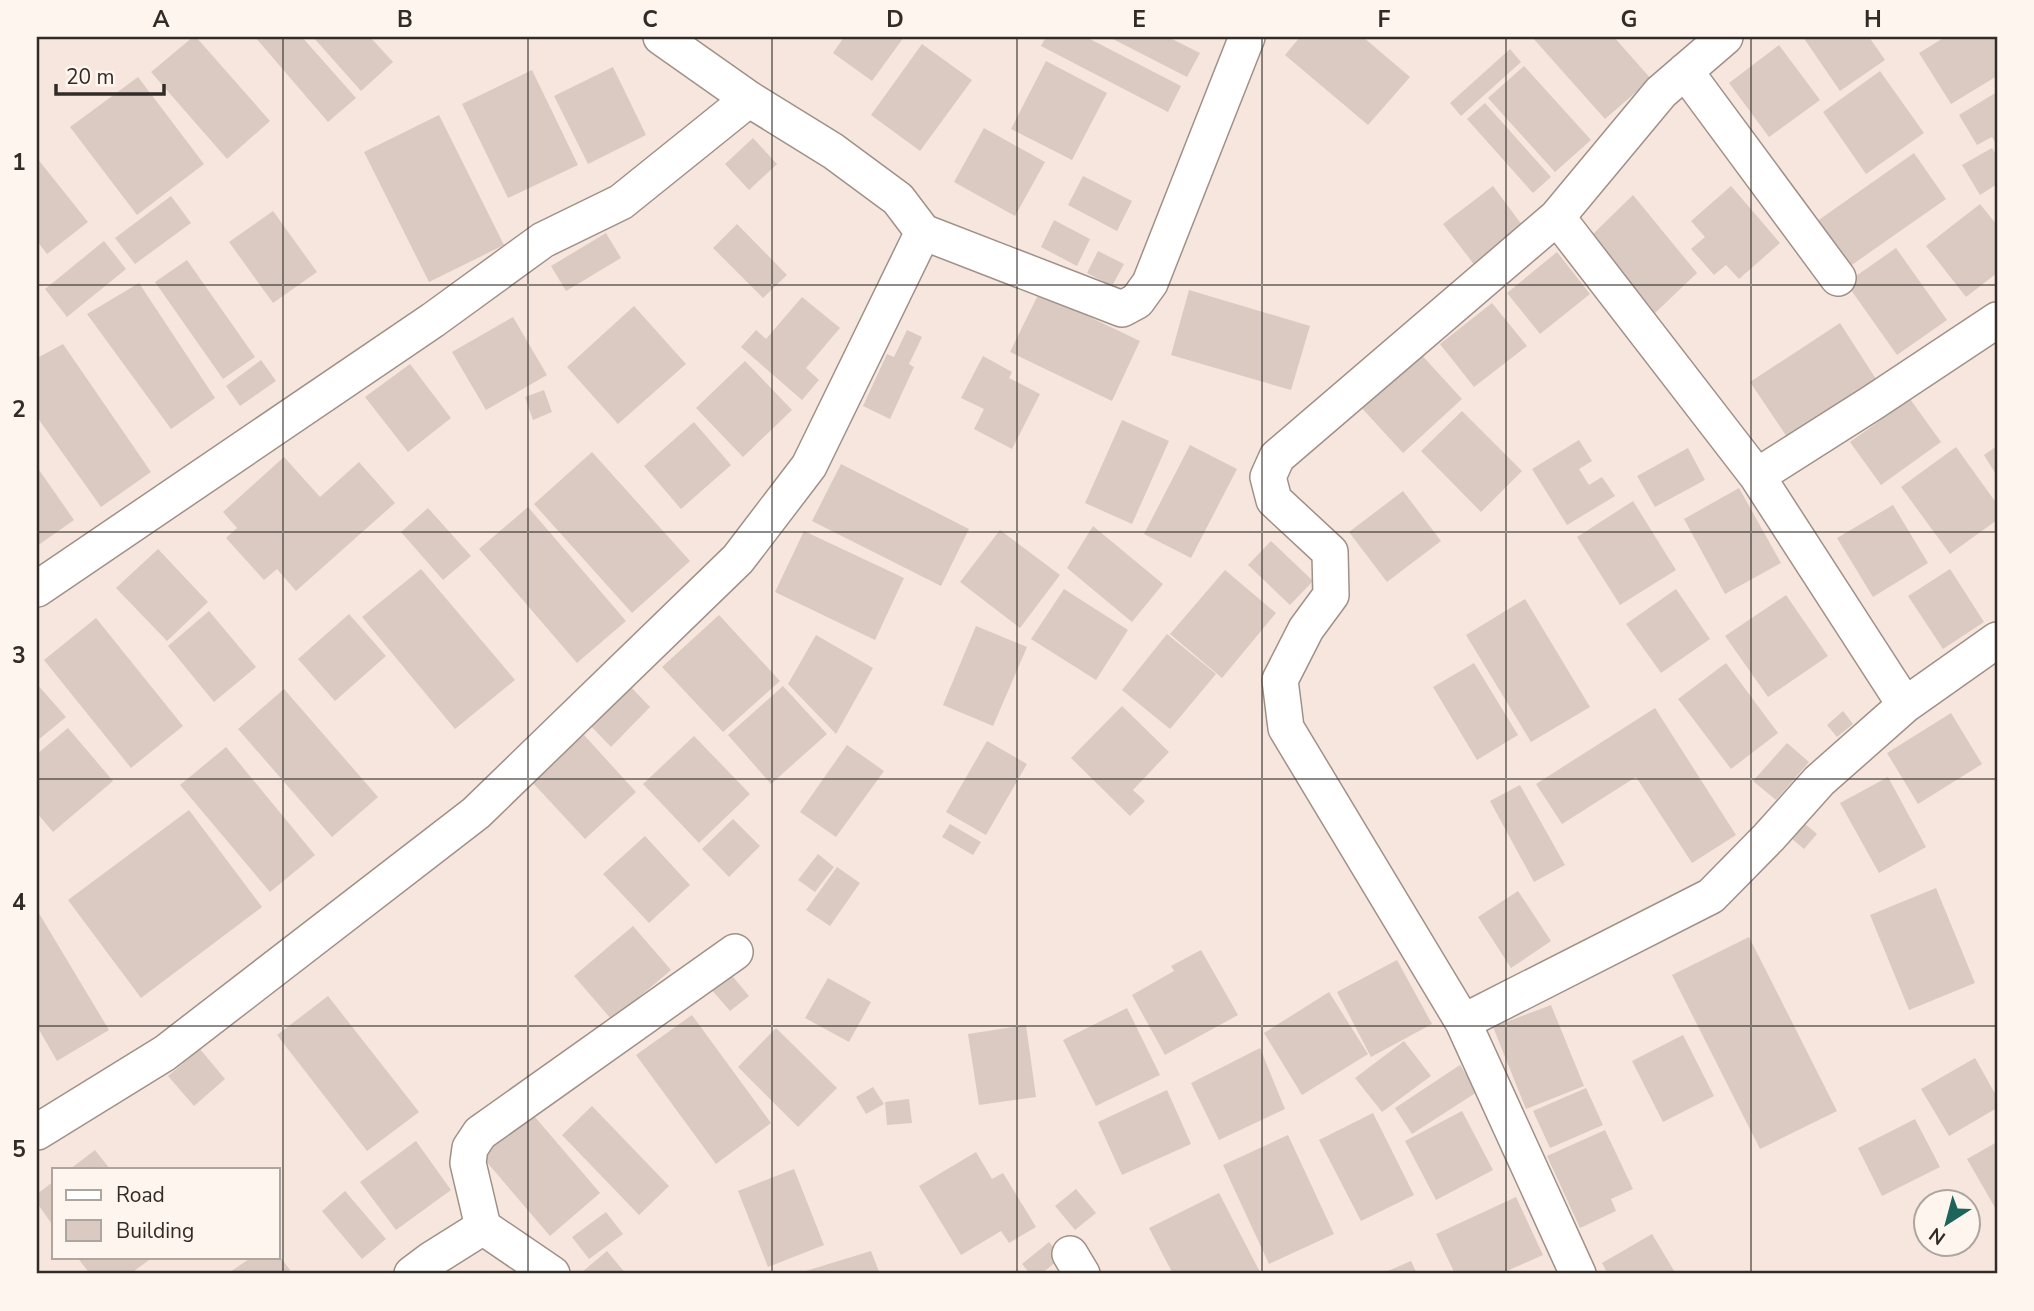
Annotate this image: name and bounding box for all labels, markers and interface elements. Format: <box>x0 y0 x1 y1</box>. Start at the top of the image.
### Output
text: A <box>152 4 170 35</box>
text: B <box>397 4 413 35</box>
text: C <box>642 4 658 35</box>
text: D <box>886 4 904 35</box>
text: E <box>1132 4 1146 35</box>
text: F <box>1378 4 1391 35</box>
text: G <box>1621 4 1637 35</box>
text: H <box>1864 4 1882 35</box>
scale bar <box>56 52 164 96</box>
text: 20 m <box>66 63 115 91</box>
text: 1 <box>12 147 26 178</box>
text: 2 <box>12 394 26 425</box>
text: 3 <box>12 640 26 671</box>
text: 4 <box>12 887 26 918</box>
text: 5 <box>12 1134 26 1165</box>
legend <box>52 1168 280 1258</box>
text: Road <box>116 1181 165 1209</box>
north arrow <box>1912 1188 1982 1258</box>
text: Building <box>116 1217 194 1245</box>
text: N <box>1924 1221 1951 1251</box>

